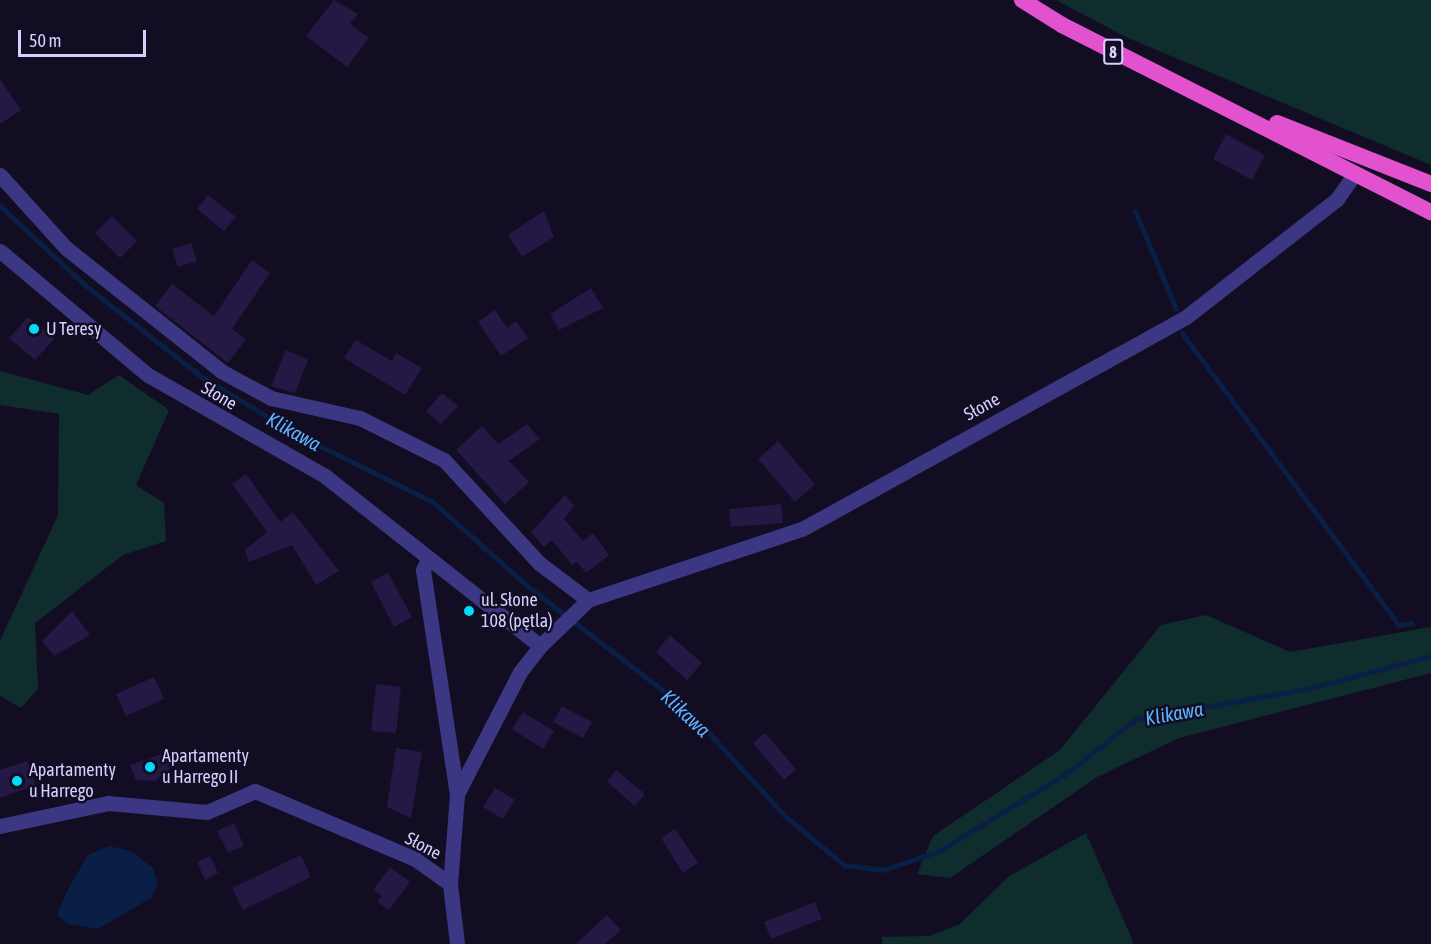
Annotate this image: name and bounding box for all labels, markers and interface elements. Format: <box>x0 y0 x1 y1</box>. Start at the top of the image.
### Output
scale bar <box>21 18 148 56</box>
text: 50 m <box>29 30 61 51</box>
road number: 8 <box>1102 39 1124 65</box>
place label: U Teresy <box>46 318 101 340</box>
marker: U Teresy <box>27 322 41 336</box>
street label: Słone <box>197 377 241 415</box>
street label: Słone <box>960 388 1004 426</box>
water label: Klikawa <box>263 406 325 456</box>
place label: ul. Słone 108 (pętla) <box>481 590 553 632</box>
marker: ul. Słone 108 (pętla) <box>462 604 476 618</box>
water label: Klikawa <box>656 684 716 742</box>
water label: Klikawa <box>1143 696 1205 730</box>
place label: Apartamenty u Harrego II <box>162 746 249 789</box>
place label: Apartamenty u Harrego <box>29 760 116 802</box>
marker: Apartamenty u Harrego II <box>143 760 157 774</box>
marker: Apartamenty u Harrego <box>10 774 24 788</box>
street label: Słone <box>401 828 445 864</box>

